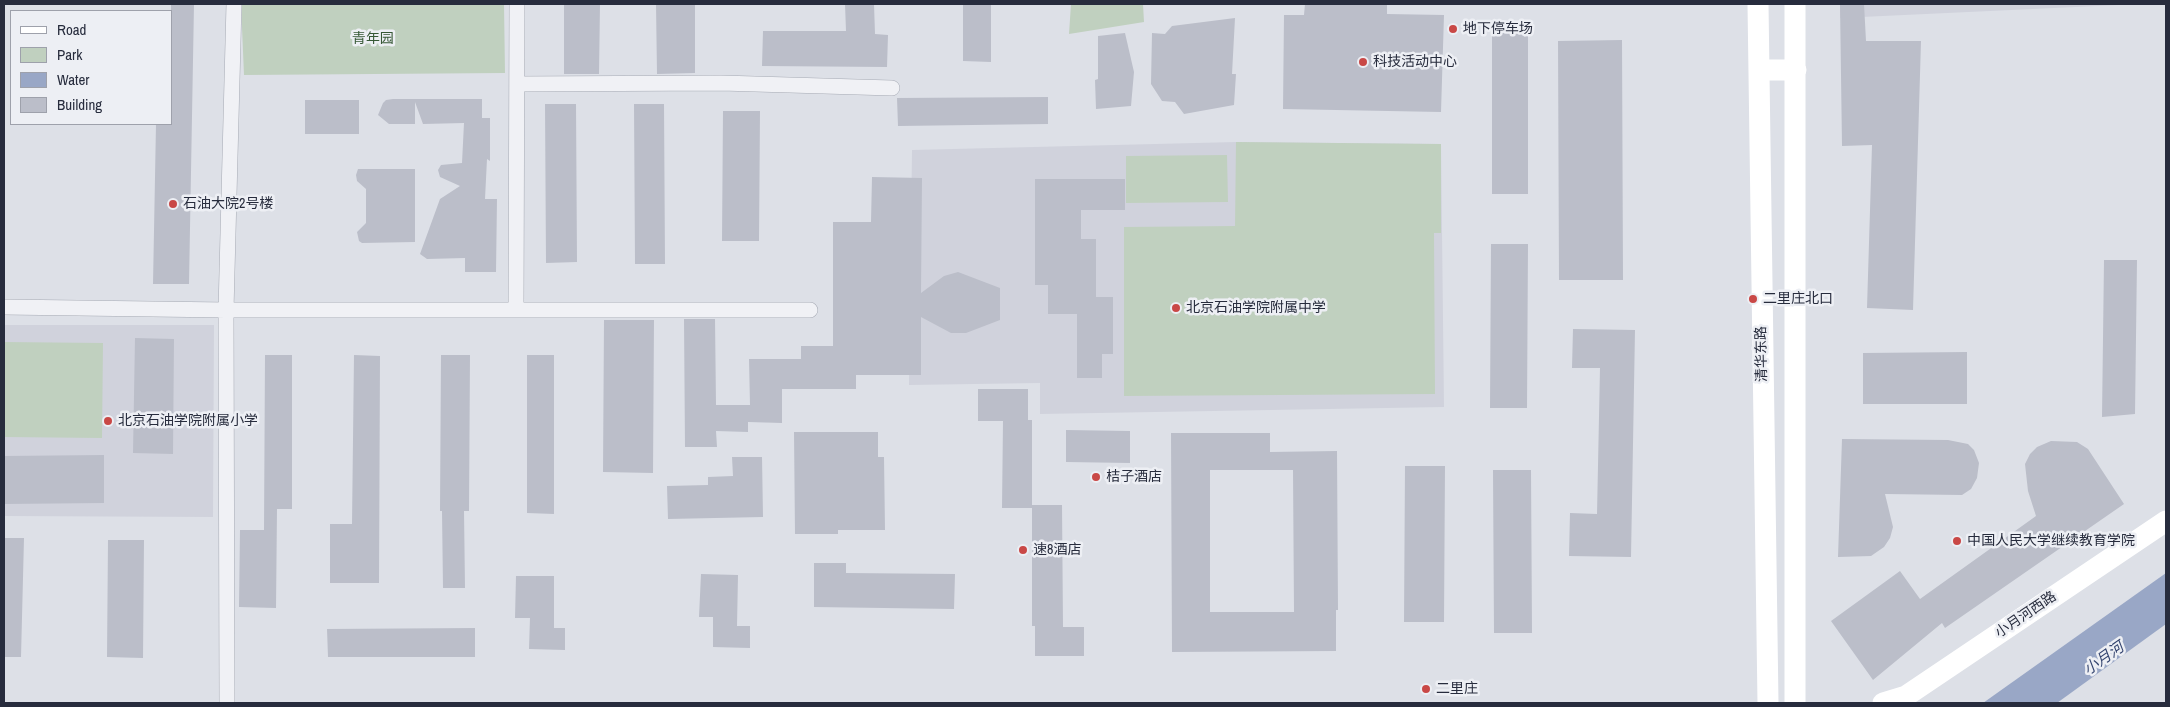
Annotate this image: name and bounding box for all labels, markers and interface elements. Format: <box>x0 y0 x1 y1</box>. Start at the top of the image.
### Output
legend <box>10 10 172 125</box>
text: Road <box>57 19 86 40</box>
place label: 地下停车场 <box>1463 21 1533 37</box>
marker: 地下停车场 <box>1447 23 1459 35</box>
park label: 青年园 <box>352 31 394 47</box>
text: Park <box>57 44 82 65</box>
place label: 科技活动中心 <box>1373 54 1457 70</box>
marker: 科技活动中心 <box>1357 56 1369 68</box>
text: Water <box>57 69 89 90</box>
text: Building <box>57 94 102 115</box>
place label: 石油大院2号楼 <box>183 196 273 212</box>
marker: 石油大院2号楼 <box>167 198 179 210</box>
place label: 二里庄北口 <box>1763 291 1833 307</box>
marker: 二里庄北口 <box>1747 293 1759 305</box>
place label: 北京石油学院附属中学 <box>1186 300 1326 316</box>
marker: 北京石油学院附属中学 <box>1170 302 1182 314</box>
street label: 清华东路 <box>1753 326 1771 382</box>
place label: 北京石油学院附属小学 <box>118 413 258 429</box>
marker: 北京石油学院附属小学 <box>102 415 114 427</box>
place label: 桔子酒店 <box>1106 469 1162 485</box>
marker: 桔子酒店 <box>1090 471 1102 483</box>
place label: 中国人民大学继续教育学院 <box>1967 533 2135 549</box>
marker: 中国人民大学继续教育学院 <box>1951 535 1963 547</box>
place label: 速8酒店 <box>1033 542 1081 558</box>
marker: 速8酒店 <box>1017 544 1029 556</box>
street label: 小月河西路 <box>1992 588 2060 642</box>
water label: 小月河 <box>2080 639 2128 679</box>
place label: 二里庄 <box>1436 681 1478 697</box>
marker: 二里庄 <box>1420 683 1432 695</box>

